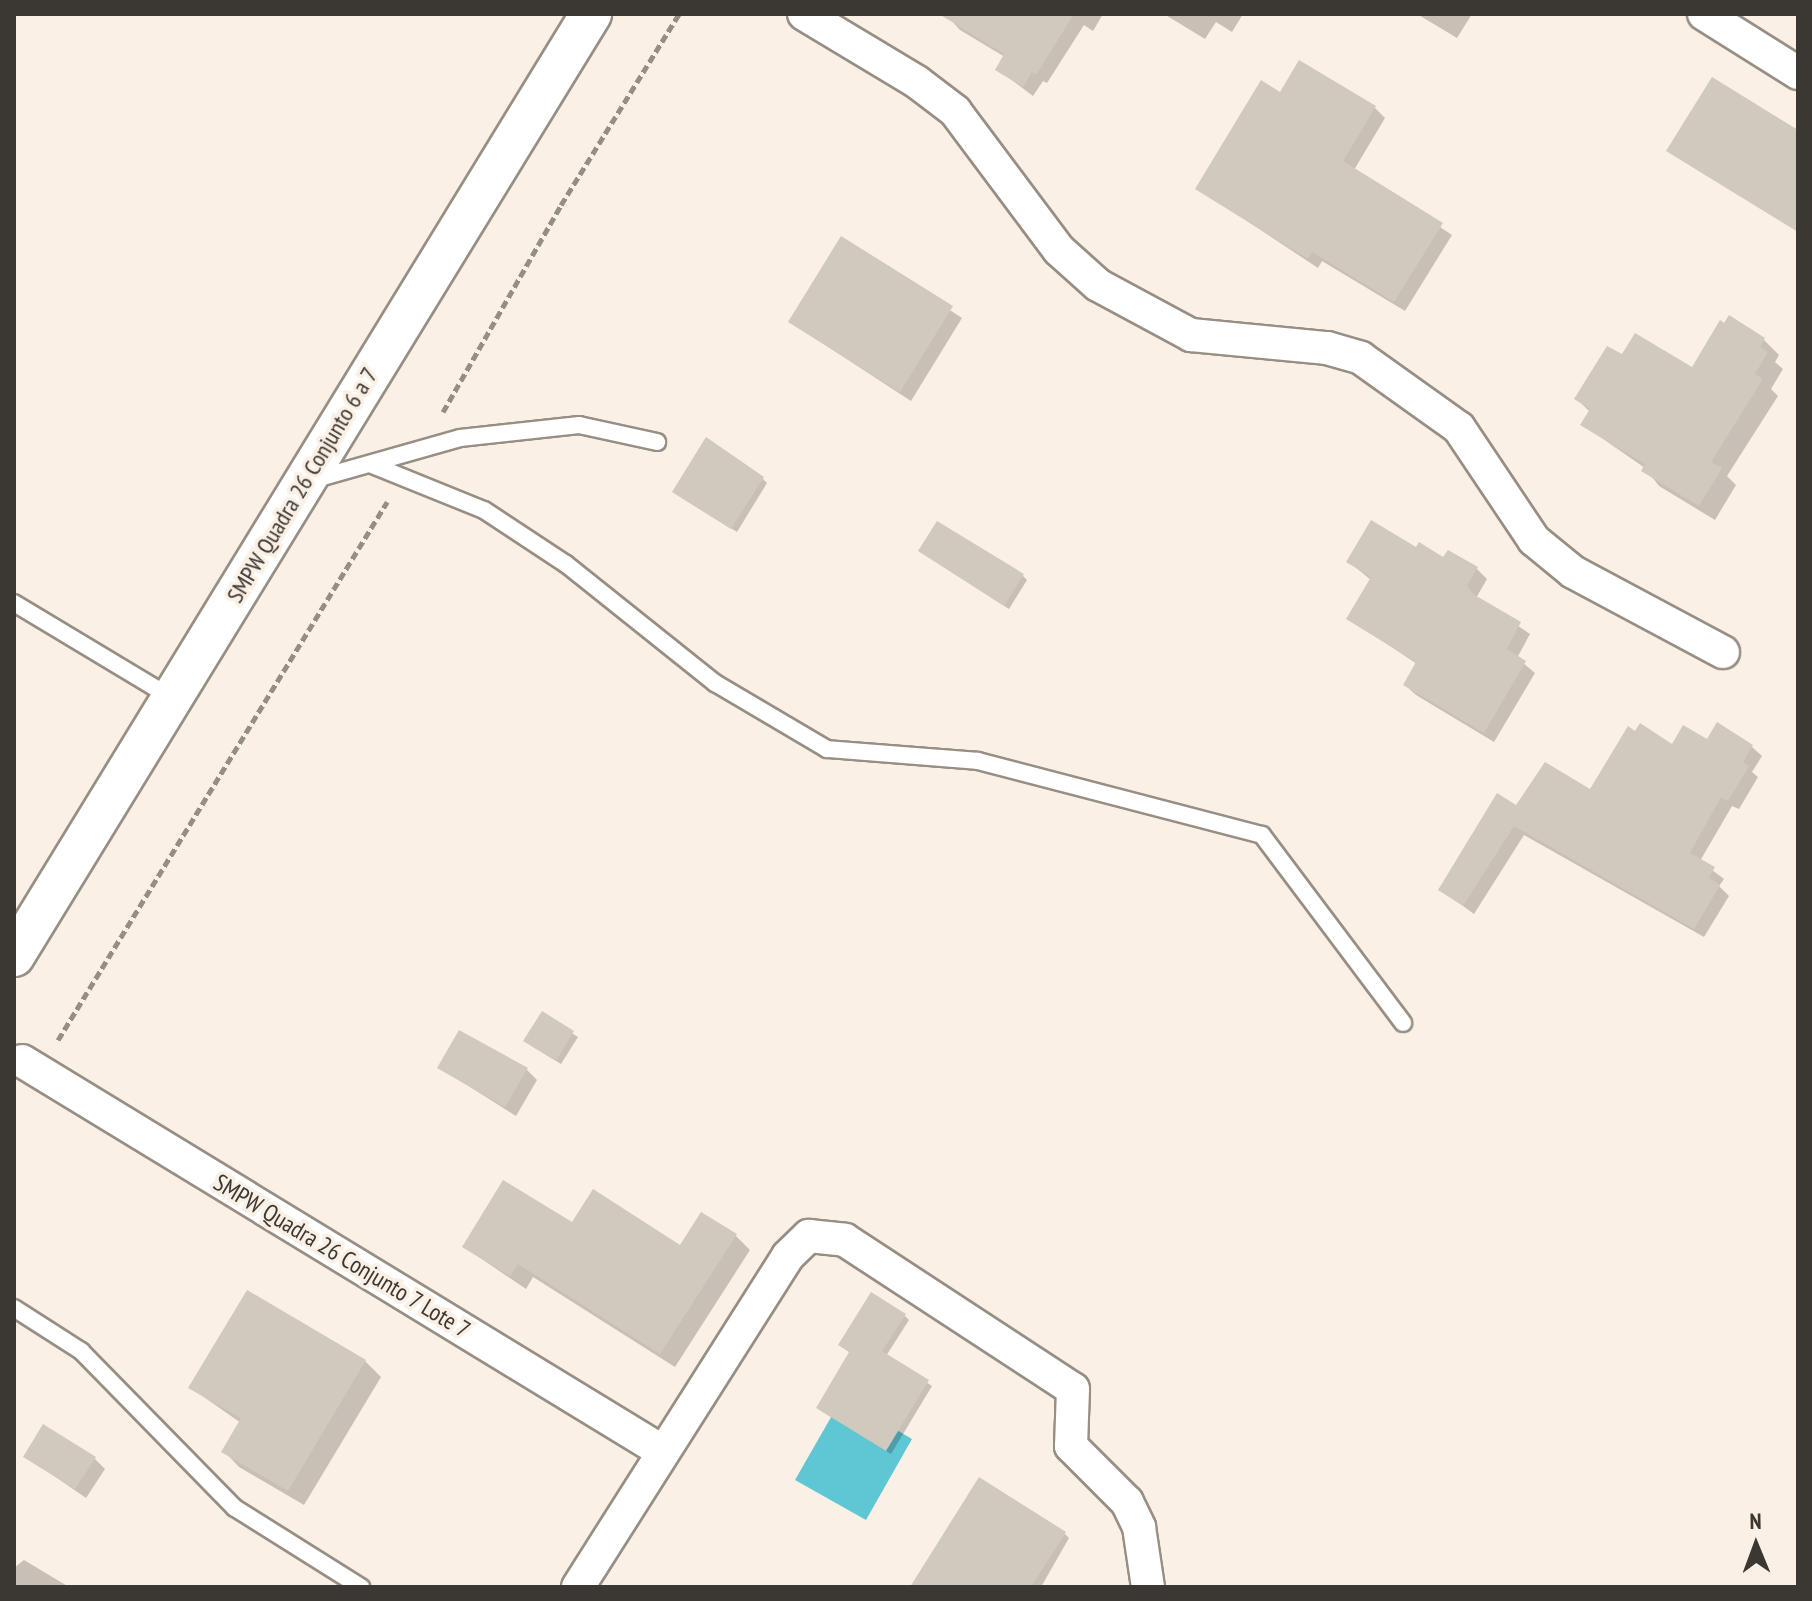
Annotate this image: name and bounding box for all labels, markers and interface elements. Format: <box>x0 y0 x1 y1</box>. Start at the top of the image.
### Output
street label: SMPW Quadra 26 Conjunto 6 a 7 <box>220 362 384 608</box>
street label: SMPW Quadra 26 Conjunto 7 Lote 7 <box>208 1168 476 1344</box>
north arrow <box>1716 1505 1796 1585</box>
text: N <box>1749 1507 1762 1535</box>

